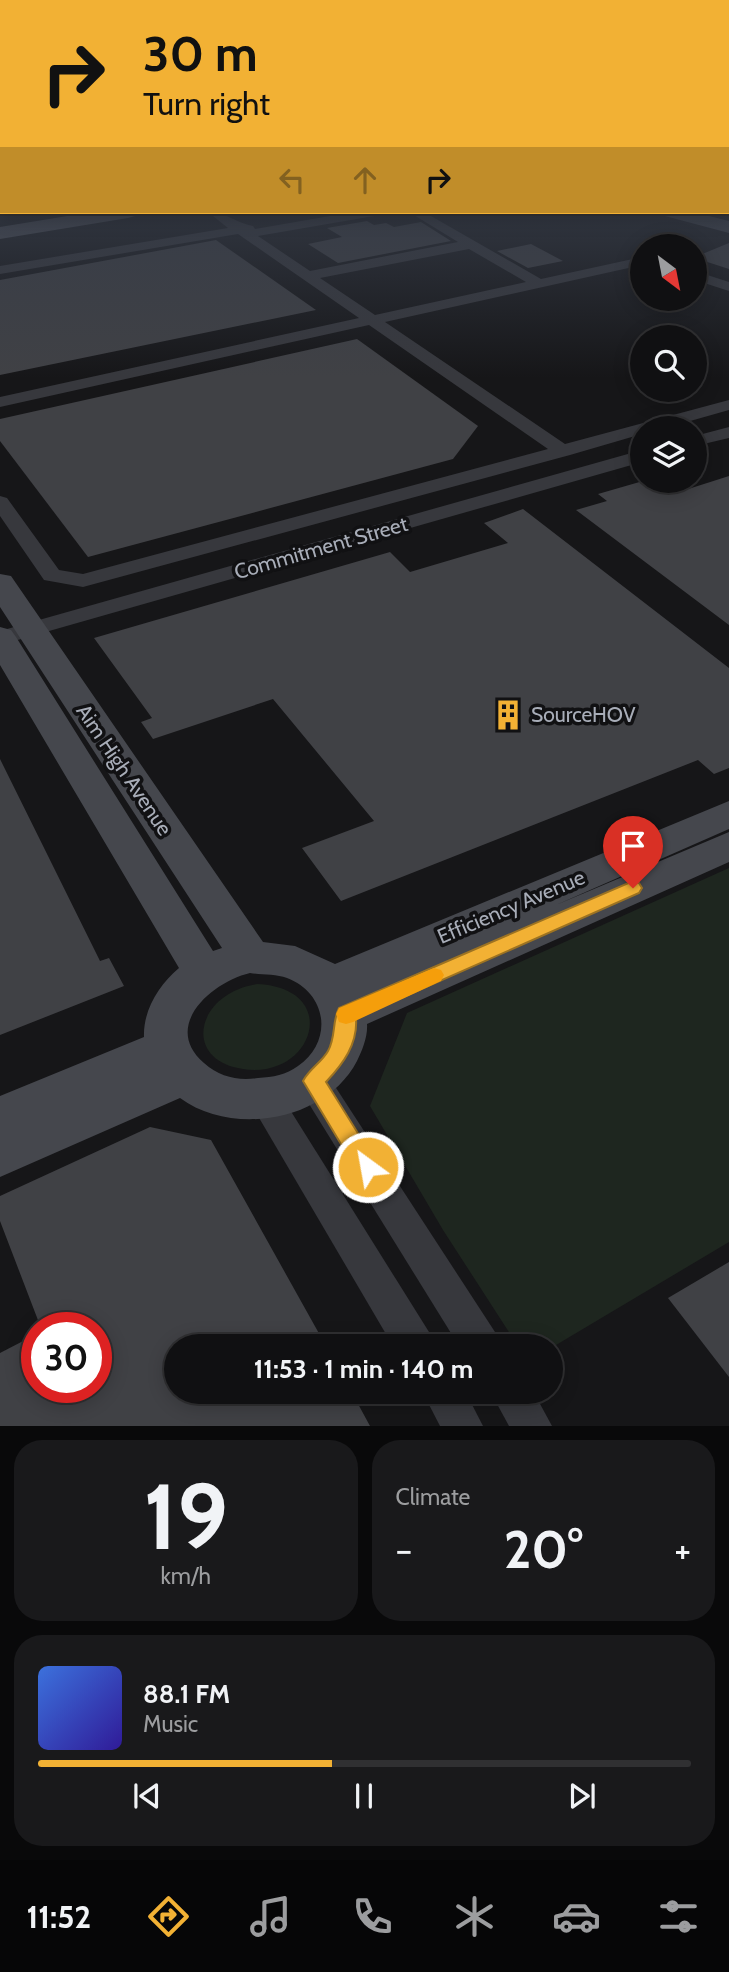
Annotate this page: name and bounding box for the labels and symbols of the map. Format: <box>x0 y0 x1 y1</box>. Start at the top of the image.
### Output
north arrow <box>630 234 707 312</box>
street label: Commitment Street <box>231 511 410 584</box>
building icon: SourceHOV <box>491 698 525 732</box>
street label: Aim High Avenue <box>71 699 178 840</box>
place label: SourceHOV <box>531 702 636 727</box>
pin <box>603 816 663 888</box>
street label: Efficiency Avenue <box>433 864 588 949</box>
position arrow <box>331 1130 405 1204</box>
speed limit sign: 30 <box>21 1312 112 1403</box>

